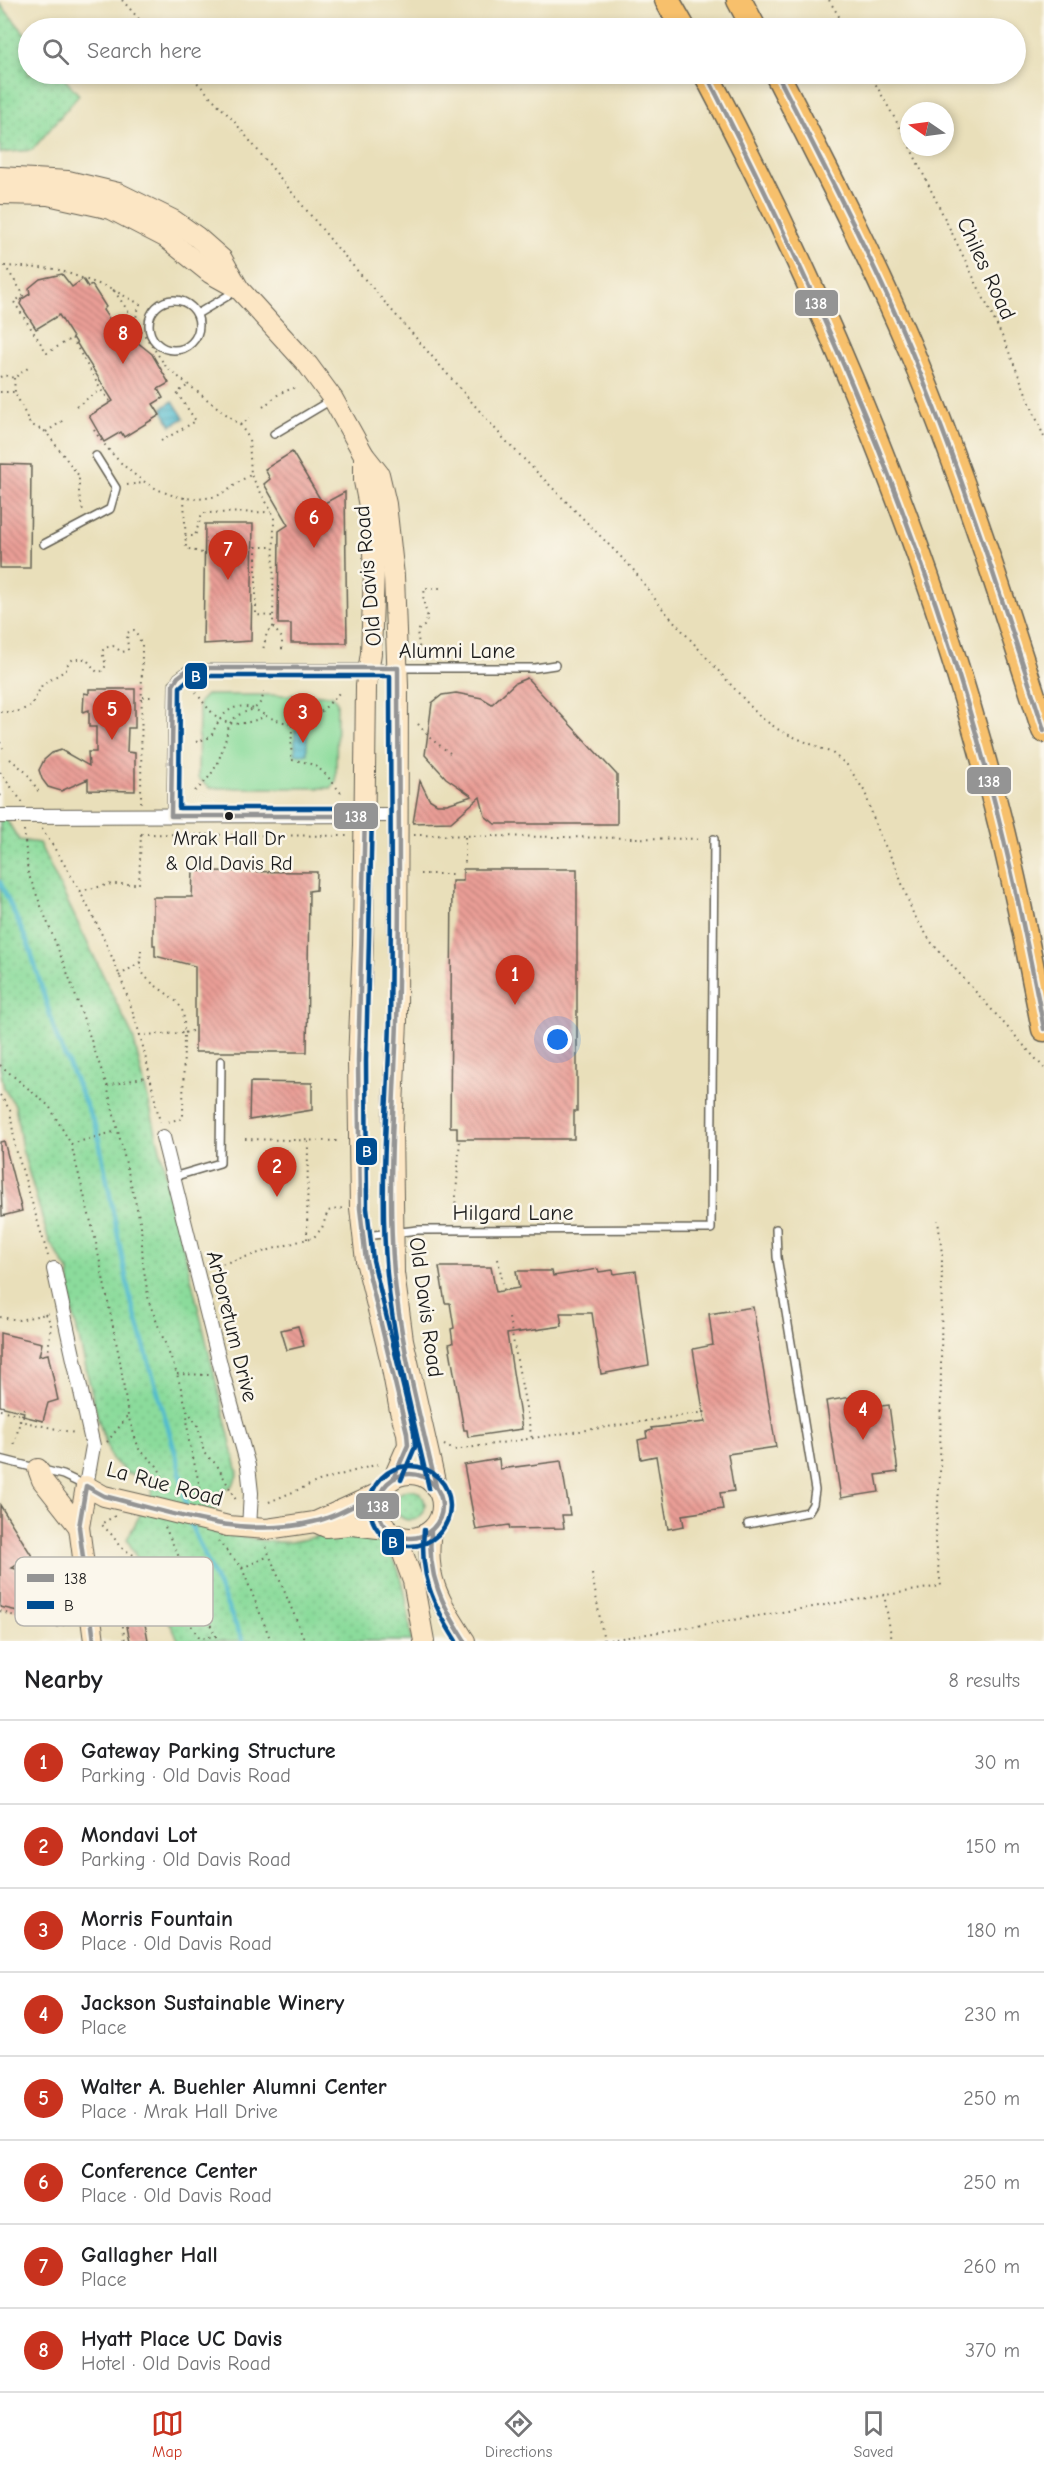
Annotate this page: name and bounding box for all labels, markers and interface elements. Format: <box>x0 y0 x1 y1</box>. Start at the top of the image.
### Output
search box <box>18 18 1026 84</box>
icon: search <box>39 35 72 68</box>
text: Search here <box>87 38 202 64</box>
north arrow <box>900 102 954 156</box>
street label: Chiles Road <box>951 213 1021 324</box>
line badge: 138 <box>794 289 839 317</box>
text: 138 <box>805 295 827 313</box>
pin: 8 <box>104 314 142 364</box>
pin: 6 <box>294 498 334 548</box>
street label: Old Davis Road <box>349 504 387 647</box>
pin: 7 <box>208 530 248 580</box>
street label: Alumni Lane <box>399 638 515 664</box>
line badge: B <box>184 662 208 690</box>
text: B <box>191 668 201 686</box>
pin: 5 <box>92 690 132 740</box>
pin: 3 <box>284 694 322 743</box>
line badge: 138 <box>966 766 1012 795</box>
text: 138 <box>978 773 1000 791</box>
line badge: 138 <box>333 802 379 830</box>
text: 138 <box>345 808 367 826</box>
marker: Mrak Hall Dr & Old Davis Rd <box>223 810 235 822</box>
place label: Mrak Hall Dr & Old Davis Rd <box>165 827 293 875</box>
pin: 1 <box>496 956 534 1005</box>
your location <box>543 1025 572 1054</box>
line badge: B <box>355 1137 378 1166</box>
text: B <box>362 1143 372 1161</box>
pin: 2 <box>258 1148 296 1197</box>
street label: Hilgard Lane <box>453 1200 573 1226</box>
street label: Old Davis Road <box>403 1235 449 1379</box>
street label: Arboretum Drive <box>201 1248 263 1404</box>
pin: 4 <box>844 1390 882 1440</box>
street label: La Rue Road <box>104 1456 226 1512</box>
line badge: 138 <box>355 1492 400 1520</box>
text: 138 <box>367 1498 389 1516</box>
line badge: B <box>381 1528 405 1556</box>
text: B <box>388 1534 398 1552</box>
legend <box>15 1557 213 1626</box>
text: 138 <box>64 1570 87 1588</box>
text: B <box>64 1597 74 1615</box>
text: Nearby <box>24 1665 103 1695</box>
text: 8 results <box>948 1669 1020 1692</box>
text: Gateway Parking Structure <box>81 1738 335 1764</box>
text: 1 <box>40 1751 47 1774</box>
text: 30 m <box>974 1751 1020 1774</box>
text: Parking · Old Davis Road <box>81 1764 291 1787</box>
text: Mondavi Lot <box>81 1822 197 1848</box>
text: 2 <box>39 1835 48 1858</box>
text: 150 m <box>966 1835 1020 1858</box>
text: Parking · Old Davis Road <box>81 1848 291 1871</box>
text: Morris Fountain <box>81 1906 233 1932</box>
text: 3 <box>39 1919 48 1942</box>
text: 180 m <box>966 1919 1020 1942</box>
text: Place · Old Davis Road <box>81 1932 272 1955</box>
text: Jackson Sustainable Winery <box>81 1990 344 2016</box>
text: 4 <box>39 2003 48 2026</box>
text: 230 m <box>964 2003 1020 2026</box>
text: Place <box>81 2016 127 2039</box>
text: Walter A. Buehler Alumni Center <box>81 2074 387 2100</box>
text: 5 <box>38 2087 49 2110</box>
text: 250 m <box>963 2087 1020 2110</box>
text: Place · Mrak Hall Drive <box>81 2100 278 2123</box>
text: Conference Center <box>81 2158 257 2184</box>
text: 6 <box>38 2171 49 2194</box>
text: 250 m <box>963 2171 1020 2194</box>
text: Place · Old Davis Road <box>81 2184 272 2207</box>
text: Gallagher Hall <box>81 2242 218 2268</box>
text: 7 <box>39 2255 48 2278</box>
text: 260 m <box>963 2255 1020 2278</box>
text: Place <box>81 2268 127 2291</box>
text: Hyatt Place UC Davis <box>81 2326 282 2352</box>
text: 8 <box>38 2339 49 2362</box>
text: 370 m <box>965 2339 1020 2362</box>
text: Hotel · Old Davis Road <box>81 2352 271 2375</box>
tab: Map <box>151 2407 184 2461</box>
tab: Directions <box>485 2407 552 2461</box>
tab: Saved <box>853 2407 893 2461</box>

